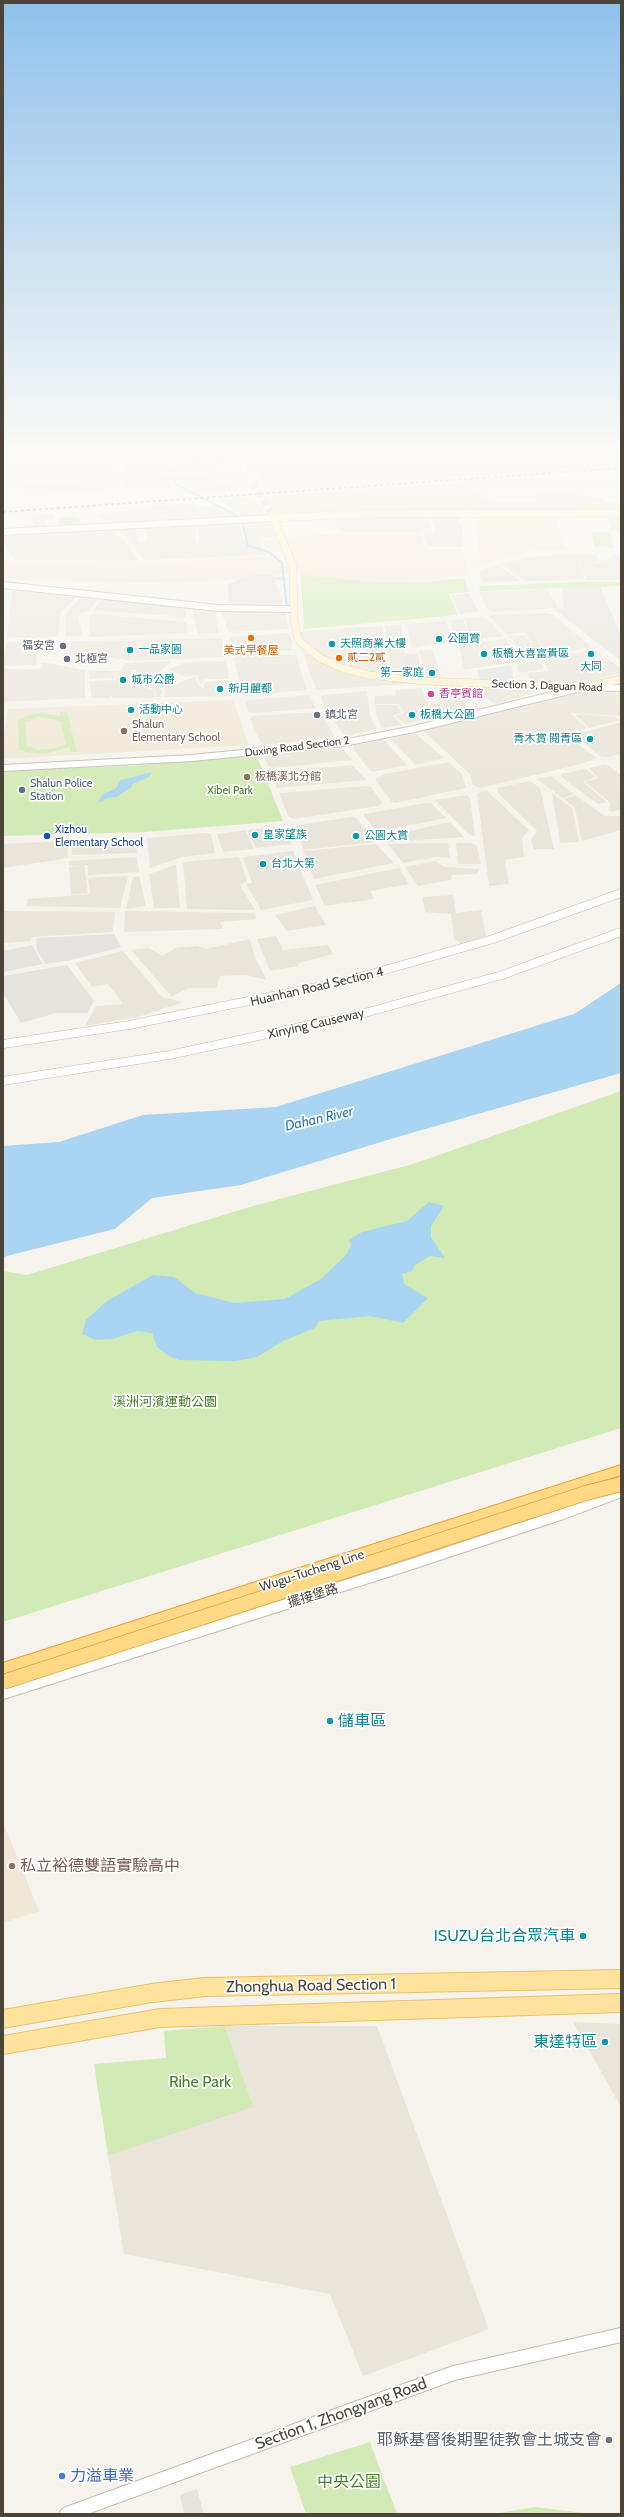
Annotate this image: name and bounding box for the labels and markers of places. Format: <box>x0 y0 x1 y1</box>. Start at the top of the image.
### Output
place label: 公園賞 <box>447 632 480 646</box>
marker: 美式早餐屋 <box>246 633 256 643</box>
marker: 公園賞 <box>434 634 444 644</box>
place label: 天照商業大樓 <box>340 637 406 651</box>
place label: 福安宮 <box>22 639 55 653</box>
marker: 天照商業大樓 <box>327 639 337 649</box>
marker: 福安宮 <box>58 641 68 651</box>
place label: 一品家園 <box>138 643 182 657</box>
place label: 美式早餐屋 <box>224 644 278 658</box>
marker: 一品家園 <box>125 645 135 655</box>
place label: 板橋大喜富貴區 <box>492 647 569 661</box>
marker: 板橋大喜富貴區 <box>479 649 489 659</box>
marker: 大同 <box>586 649 596 659</box>
place label: 貳二2貳 <box>347 651 386 665</box>
place label: 北極宮 <box>75 652 108 666</box>
marker: 貳二2貳 <box>334 653 344 663</box>
marker: 北極宮 <box>62 654 72 664</box>
place label: 大同 <box>580 660 602 674</box>
place label: 第一家庭 <box>380 666 424 680</box>
marker: 第一家庭 <box>427 668 437 678</box>
place label: 城市公爵 <box>131 673 175 687</box>
marker: 城市公爵 <box>118 675 128 685</box>
place label: 新月麗都 <box>228 682 272 696</box>
marker: 新月麗都 <box>215 684 225 694</box>
place label: 香亭賓館 <box>439 687 483 701</box>
marker: 香亭賓館 <box>426 689 436 699</box>
place label: 活動中心 <box>139 703 183 717</box>
marker: 活動中心 <box>126 705 136 715</box>
place label: 鎮北宮 <box>325 708 358 722</box>
place label: 板橋大公園 <box>420 708 475 722</box>
marker: 鎮北宮 <box>312 710 322 720</box>
marker: 板橋大公園 <box>407 710 417 720</box>
place label: Shalun Elementary School <box>132 718 220 744</box>
marker: Shalun Elementary School <box>119 726 129 736</box>
place label: 青木賞 閱青區 <box>514 732 582 746</box>
marker: 青木賞 閱青區 <box>585 734 595 744</box>
place label: 板橋溪北分館 <box>255 770 321 784</box>
marker: 板橋溪北分館 <box>242 772 252 782</box>
place label: Shalun Police Station <box>30 777 92 803</box>
marker: Shalun Police Station <box>17 785 27 795</box>
place label: Xizhou Elementary School <box>55 823 143 849</box>
place label: 皇家望族 <box>263 828 307 842</box>
place label: 公園大賞 <box>364 829 408 843</box>
marker: 皇家望族 <box>250 830 260 840</box>
marker: Xizhou Elementary School <box>42 831 52 841</box>
marker: 公園大賞 <box>351 831 361 841</box>
place label: 台北大第 <box>271 857 315 871</box>
marker: 台北大第 <box>258 859 268 869</box>
place label: 儲車區 <box>338 1711 386 1731</box>
marker: 儲車區 <box>325 1716 335 1726</box>
place label: 私立裕德雙語實驗高中 <box>20 1856 180 1876</box>
marker: 私立裕德雙語實驗高中 <box>7 1861 17 1871</box>
place label: ISUZU台北合眾汽車 <box>434 1926 575 1946</box>
marker: ISUZU台北合眾汽車 <box>578 1931 588 1941</box>
place label: 東達特區 <box>533 2032 597 2052</box>
marker: 東達特區 <box>600 2037 610 2047</box>
place label: 耶穌基督後期聖徒教會土城支會 <box>377 2430 601 2450</box>
marker: 耶穌基督後期聖徒教會土城支會 <box>604 2435 614 2445</box>
place label: 力溢車業 <box>70 2466 134 2486</box>
marker: 力溢車業 <box>57 2471 67 2481</box>

